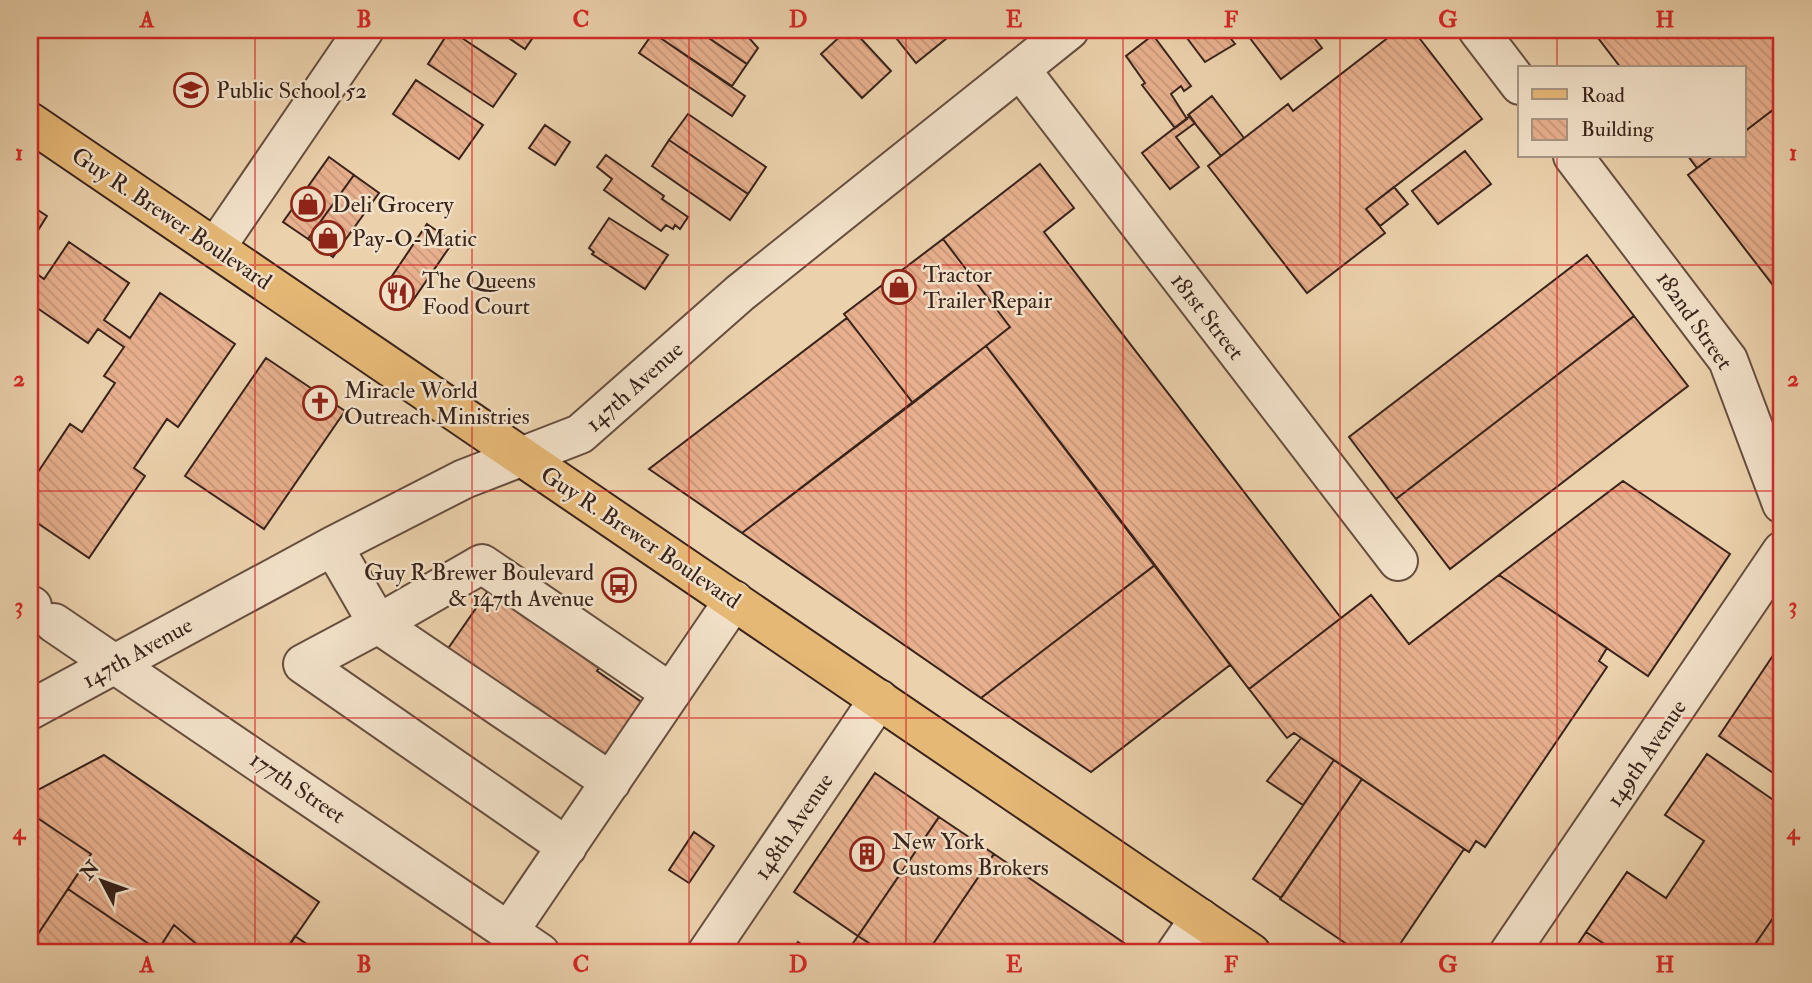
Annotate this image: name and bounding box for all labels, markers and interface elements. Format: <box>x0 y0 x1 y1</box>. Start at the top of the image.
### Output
text: A <box>139 5 155 34</box>
text: B <box>356 5 372 34</box>
text: C <box>573 5 589 34</box>
text: D <box>789 5 807 34</box>
text: E <box>1006 5 1023 34</box>
text: F <box>1224 5 1239 34</box>
text: G <box>1438 5 1458 34</box>
text: H <box>1656 5 1675 34</box>
legend <box>1518 66 1745 158</box>
school or university icon: Public School 52 <box>172 71 210 109</box>
place label: Public School 52 <box>216 76 367 105</box>
text: Road <box>1581 82 1626 109</box>
text: Building <box>1581 116 1654 143</box>
text: 1 <box>15 138 23 167</box>
text: 1 <box>1789 138 1797 167</box>
street label: Guy R. Brewer Boulevard <box>66 141 277 296</box>
shop icon: Deli Grocery <box>289 185 327 223</box>
place label: Deli Grocery <box>332 190 455 219</box>
shop icon: Pay-O-Matic <box>309 219 347 257</box>
place label: Pay-O-Matic <box>352 224 477 253</box>
place label: Tractor Trailer Repair <box>923 260 1053 316</box>
street label: 182nd Street <box>1650 265 1739 375</box>
place label: The Queens Food Court <box>422 266 536 321</box>
street label: 181st Street <box>1165 267 1251 366</box>
shop icon: Tractor Trailer Repair <box>880 268 918 306</box>
restaurant icon: The Queens Food Court <box>378 274 416 312</box>
street label: 147th Avenue <box>579 335 689 438</box>
text: 2 <box>13 364 25 393</box>
text: 2 <box>1787 364 1799 393</box>
place label: Miracle World Outreach Ministries <box>344 376 530 431</box>
church icon: Miracle World Outreach Ministries <box>301 384 339 422</box>
street label: Guy R. Brewer Boulevard <box>535 460 746 615</box>
place label: Guy R Brewer Boulevard & 147th Avenue <box>364 558 594 613</box>
bus stop icon: Guy R Brewer Boulevard & 147th Avenue <box>600 566 638 604</box>
text: 3 <box>15 591 23 620</box>
text: 3 <box>1789 591 1797 620</box>
street label: 147th Avenue <box>77 610 198 695</box>
street label: 149th Avenue <box>1600 694 1693 813</box>
street label: 177th Street <box>244 745 351 830</box>
street label: 148th Avenue <box>747 767 840 885</box>
text: 4 <box>12 817 27 846</box>
text: 4 <box>1786 817 1801 846</box>
place label: New York Customs Brokers <box>892 827 1049 882</box>
building icon: New York Customs Brokers <box>848 835 886 873</box>
north arrow <box>66 846 136 916</box>
text: N <box>75 855 105 886</box>
text: A <box>139 950 155 979</box>
text: B <box>356 950 372 979</box>
text: C <box>573 950 589 979</box>
text: D <box>789 950 807 979</box>
text: E <box>1006 950 1023 979</box>
text: F <box>1224 950 1239 979</box>
text: G <box>1438 950 1458 979</box>
text: H <box>1656 950 1675 979</box>

